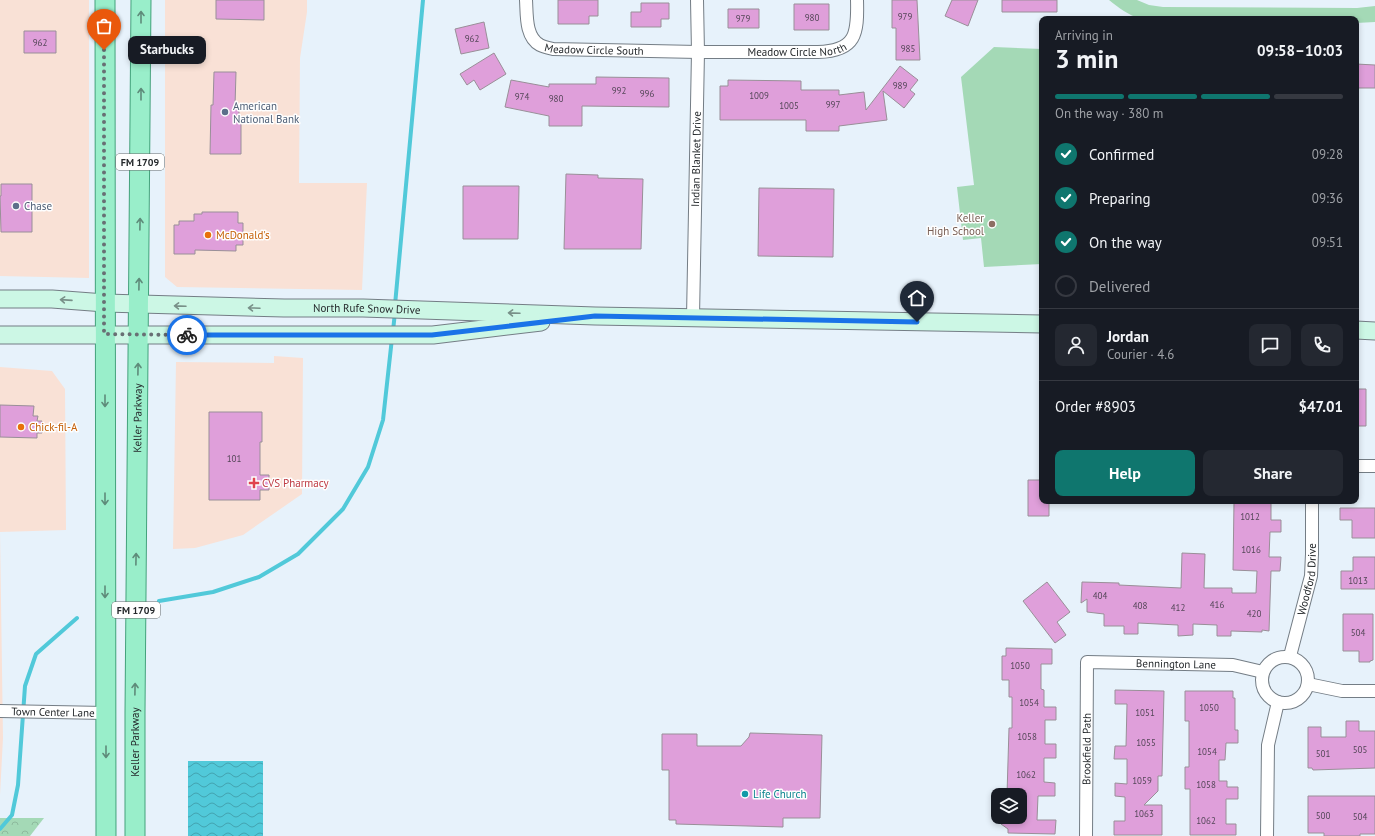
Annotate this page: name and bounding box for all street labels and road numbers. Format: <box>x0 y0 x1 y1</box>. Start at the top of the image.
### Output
street label: Meadow Circle North <box>747 39 849 59</box>
street label: Meadow Circle South <box>543 40 644 58</box>
street label: Indian Blanket Drive <box>688 111 704 207</box>
road number: FM 1709 <box>116 154 164 170</box>
street label: North Rufe Snow Drive <box>313 301 421 317</box>
street label: Keller Parkway <box>130 382 145 453</box>
street label: Woodford Drive <box>1294 543 1319 617</box>
road number: FM 1709 <box>112 602 160 618</box>
street label: Bennington Lane <box>1136 656 1217 672</box>
street label: Town Center Lane <box>11 704 95 720</box>
street label: Keller Parkway <box>128 706 142 777</box>
street label: Brookfield Path <box>1079 713 1094 785</box>

